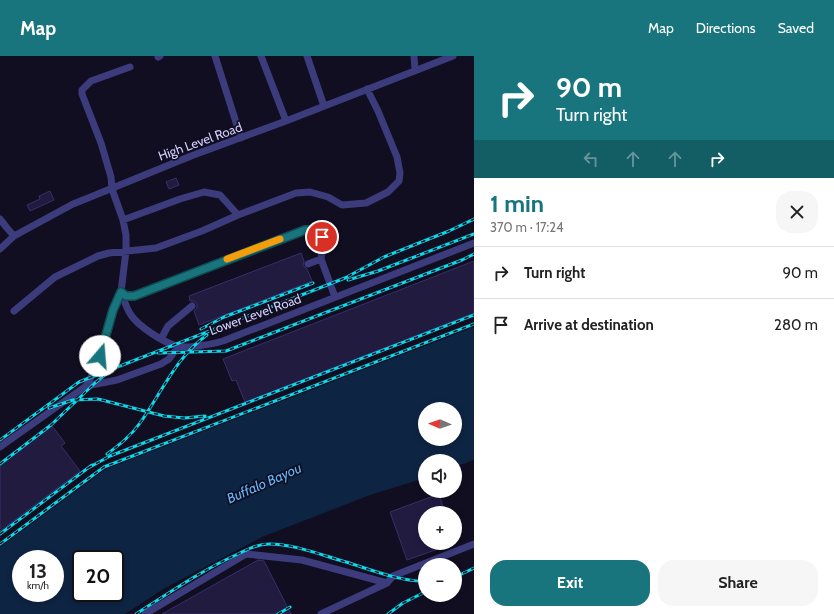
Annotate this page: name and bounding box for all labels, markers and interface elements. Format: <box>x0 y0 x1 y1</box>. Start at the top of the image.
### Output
text: Map <box>20 17 56 40</box>
text: Map <box>648 19 674 37</box>
text: Directions <box>696 19 756 37</box>
text: Saved <box>778 19 814 37</box>
text: 90 m <box>556 70 622 104</box>
icon: right <box>490 72 542 124</box>
text: Turn right <box>556 104 627 126</box>
street label: High Level Road <box>156 118 244 164</box>
icon: left <box>580 148 602 170</box>
icon: ahead <box>622 148 644 170</box>
icon: ahead <box>664 148 686 170</box>
icon: right <box>706 148 728 170</box>
text: 1 min <box>490 189 544 218</box>
button: close <box>776 191 818 233</box>
text: 370 m · 17:24 <box>490 219 564 235</box>
pin <box>305 220 339 254</box>
icon: arrive <box>311 226 333 248</box>
icon: right <box>490 262 512 284</box>
text: Turn right <box>524 264 585 282</box>
text: 90 m <box>782 264 818 282</box>
street label: Lower Level Road <box>207 290 303 338</box>
icon: arrive <box>490 314 512 336</box>
text: Arrive at destination <box>524 316 654 334</box>
text: 280 m <box>774 316 818 334</box>
position arrow <box>79 335 121 377</box>
north arrow <box>418 402 462 446</box>
map controls <box>418 402 462 602</box>
button: sound <box>418 454 462 498</box>
water label: Buffalo Bayou <box>224 459 304 507</box>
button: + <box>418 506 462 550</box>
speed limit sign: 20 <box>72 550 124 602</box>
button: − <box>418 558 462 602</box>
text: 13 <box>29 559 47 583</box>
button: Exit <box>490 560 650 606</box>
button: Share <box>658 560 818 606</box>
text: km/h <box>27 579 49 592</box>

